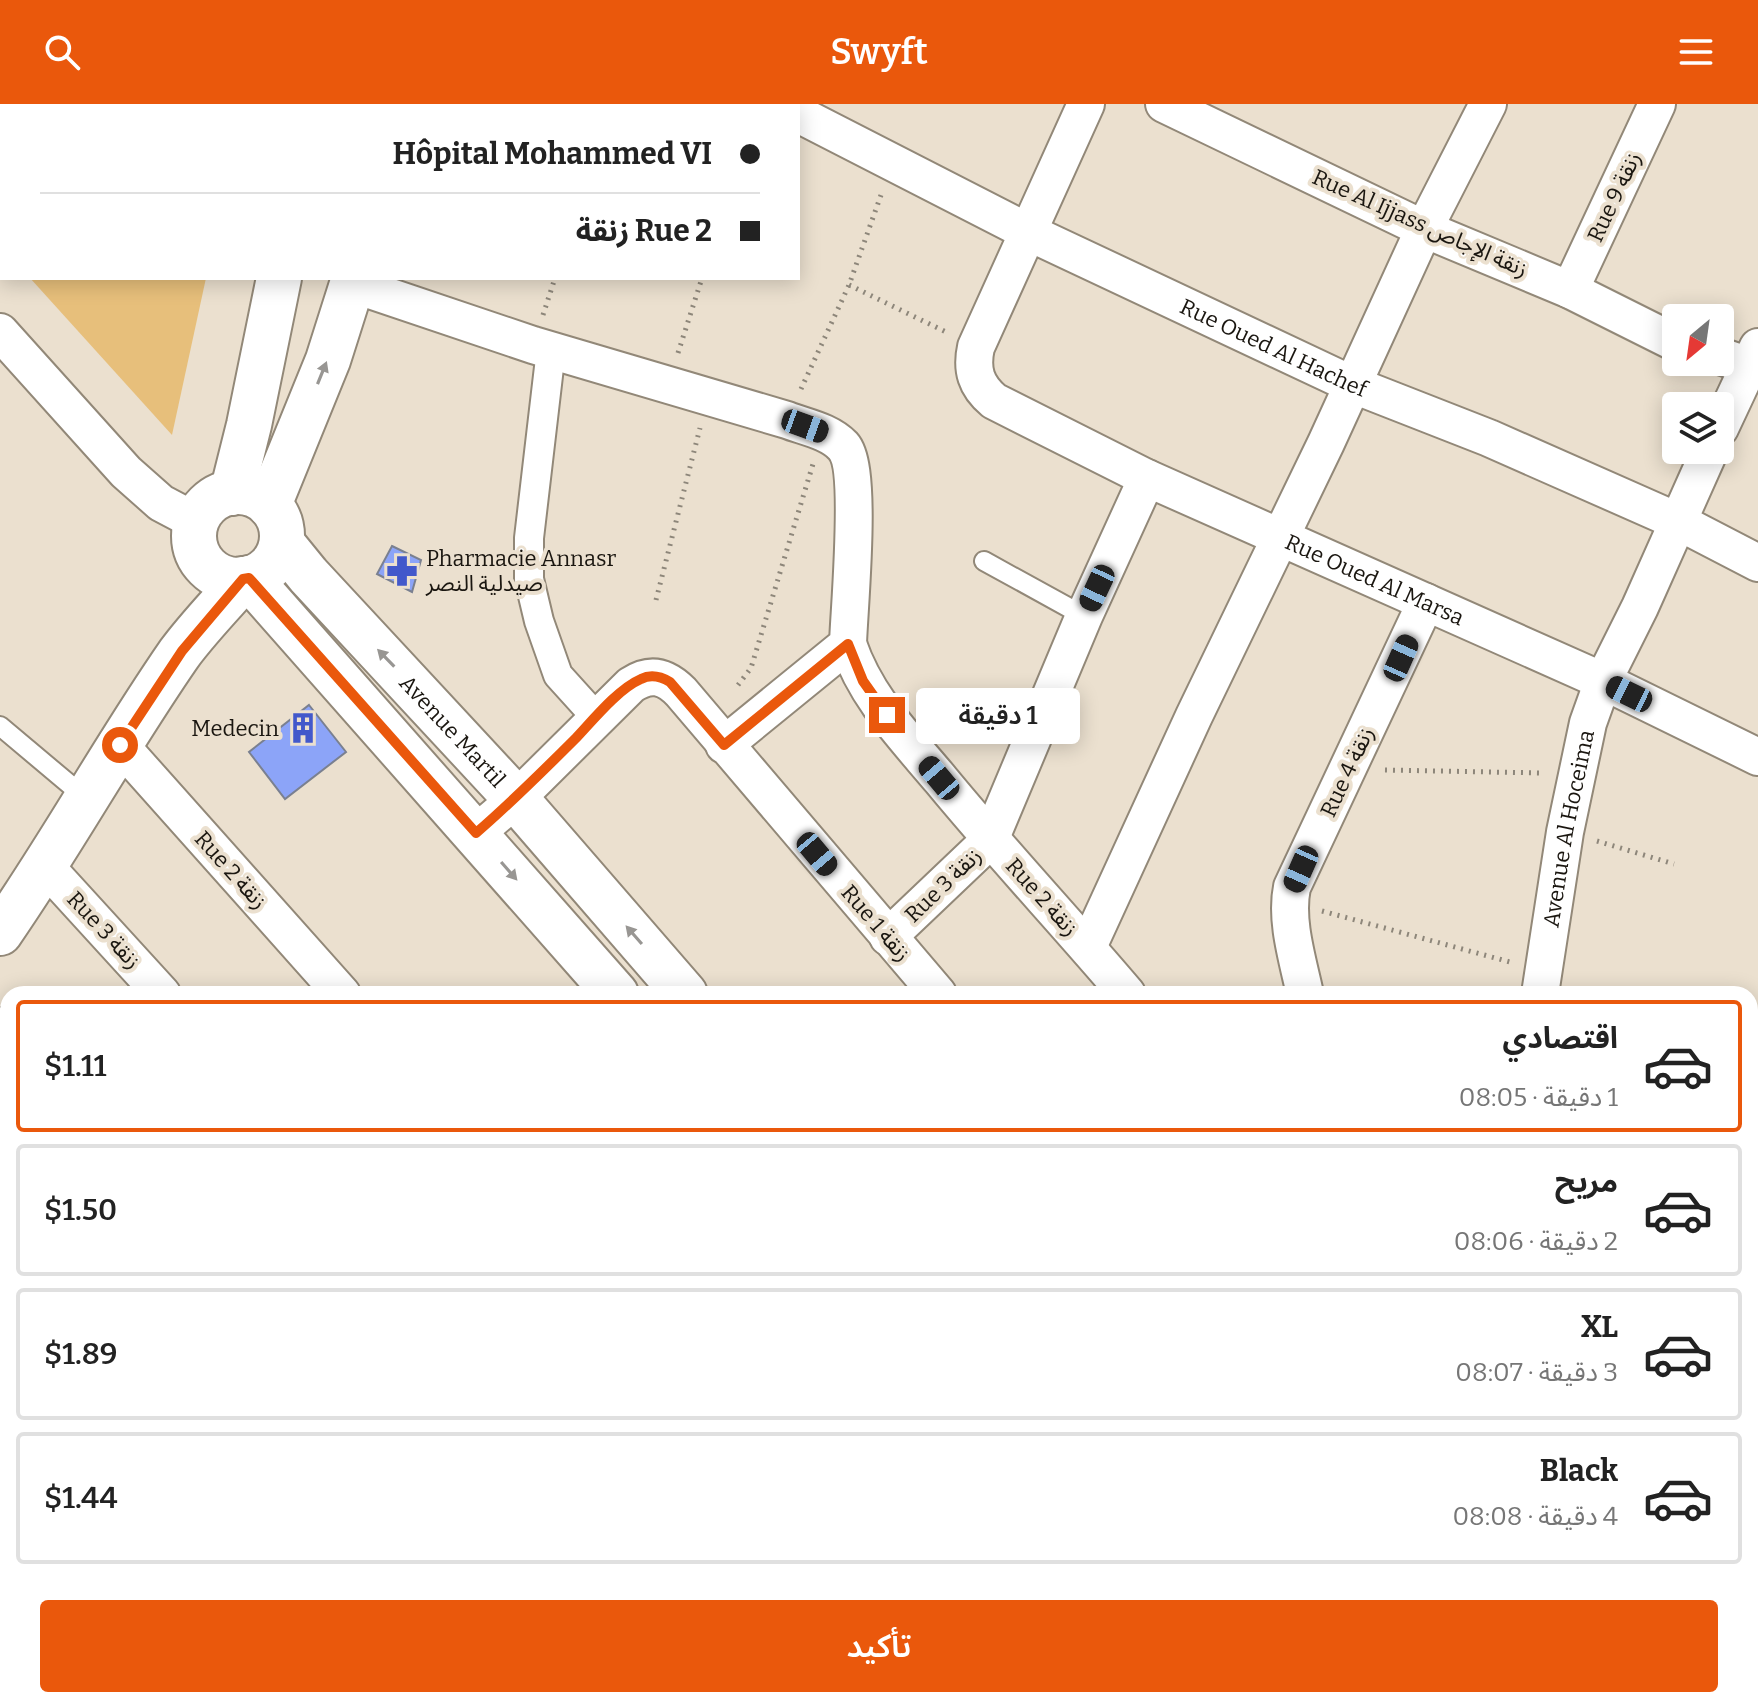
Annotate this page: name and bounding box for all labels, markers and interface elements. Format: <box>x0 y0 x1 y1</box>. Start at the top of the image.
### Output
icon: search <box>40 30 84 74</box>
text: Swyft <box>830 30 928 74</box>
icon: menu <box>1674 30 1718 74</box>
text: Hôpital Mohammed VI <box>392 136 712 172</box>
street label: Rue 9 زنقة <box>1581 148 1647 246</box>
street label: Rue Al Ijjass زنقة الإجاص <box>1308 163 1532 284</box>
text: Rue 2 زنقة <box>576 213 712 249</box>
street label: Rue Oued Al Hachef <box>1176 292 1372 403</box>
north arrow <box>1662 304 1734 376</box>
map controls <box>1662 304 1734 464</box>
one-way arrow <box>316 361 329 385</box>
button: layers <box>1662 392 1734 464</box>
car <box>778 407 832 445</box>
street label: Rue Oued Al Marsa <box>1281 528 1469 631</box>
place label: Pharmacie Annasr صيدلية النصر <box>425 545 617 597</box>
pharmacy icon: Pharmacie Annasr صيدلية النصر <box>385 554 419 588</box>
car <box>1076 561 1118 615</box>
car <box>1380 631 1422 685</box>
one-way arrow <box>378 649 396 668</box>
street label: Avenue Martil <box>394 669 512 793</box>
car <box>1602 673 1656 715</box>
callout: 1 دقيقة <box>915 687 1079 743</box>
route end <box>869 697 905 733</box>
text: 1 دقيقة <box>959 700 1037 731</box>
building icon: Medecin <box>286 711 320 745</box>
place label: Medecin <box>191 715 279 742</box>
street label: Rue 4 زنقة <box>1314 723 1380 821</box>
route start <box>102 727 138 763</box>
street label: Avenue Al Hoceima <box>1537 727 1600 929</box>
car <box>914 752 964 804</box>
street label: Rue 2 زنقة <box>189 825 273 915</box>
car <box>792 828 842 880</box>
street label: Rue 3 زنقة <box>899 842 987 928</box>
car <box>1280 842 1322 896</box>
street label: Rue 2 زنقة <box>1000 852 1084 942</box>
one-way arrow <box>500 860 517 880</box>
street label: Rue 1 زنقة <box>835 879 917 967</box>
street label: Rue 3 زنقة <box>61 886 147 974</box>
one-way arrow <box>626 926 643 946</box>
text: اقتصادي <box>1503 1020 1618 1056</box>
icon: car <box>1642 1030 1714 1102</box>
text: $1.11 <box>44 1048 106 1084</box>
text: 1 دقيقة · 08:05 <box>1459 1082 1618 1113</box>
text: مريح <box>1555 1164 1618 1200</box>
icon: car <box>1642 1174 1714 1246</box>
text: $1.50 <box>44 1192 117 1228</box>
text: 2 دقيقة · 08:06 <box>1454 1226 1618 1257</box>
text: XL <box>1581 1309 1618 1345</box>
icon: car <box>1642 1318 1714 1390</box>
text: $1.89 <box>44 1336 118 1372</box>
text: 3 دقيقة · 08:07 <box>1455 1357 1618 1388</box>
text: Black <box>1540 1453 1618 1489</box>
icon: car <box>1642 1462 1714 1534</box>
text: $1.44 <box>44 1480 117 1516</box>
text: 4 دقيقة · 08:08 <box>1452 1501 1618 1532</box>
button: تأكيد <box>40 1600 1718 1692</box>

